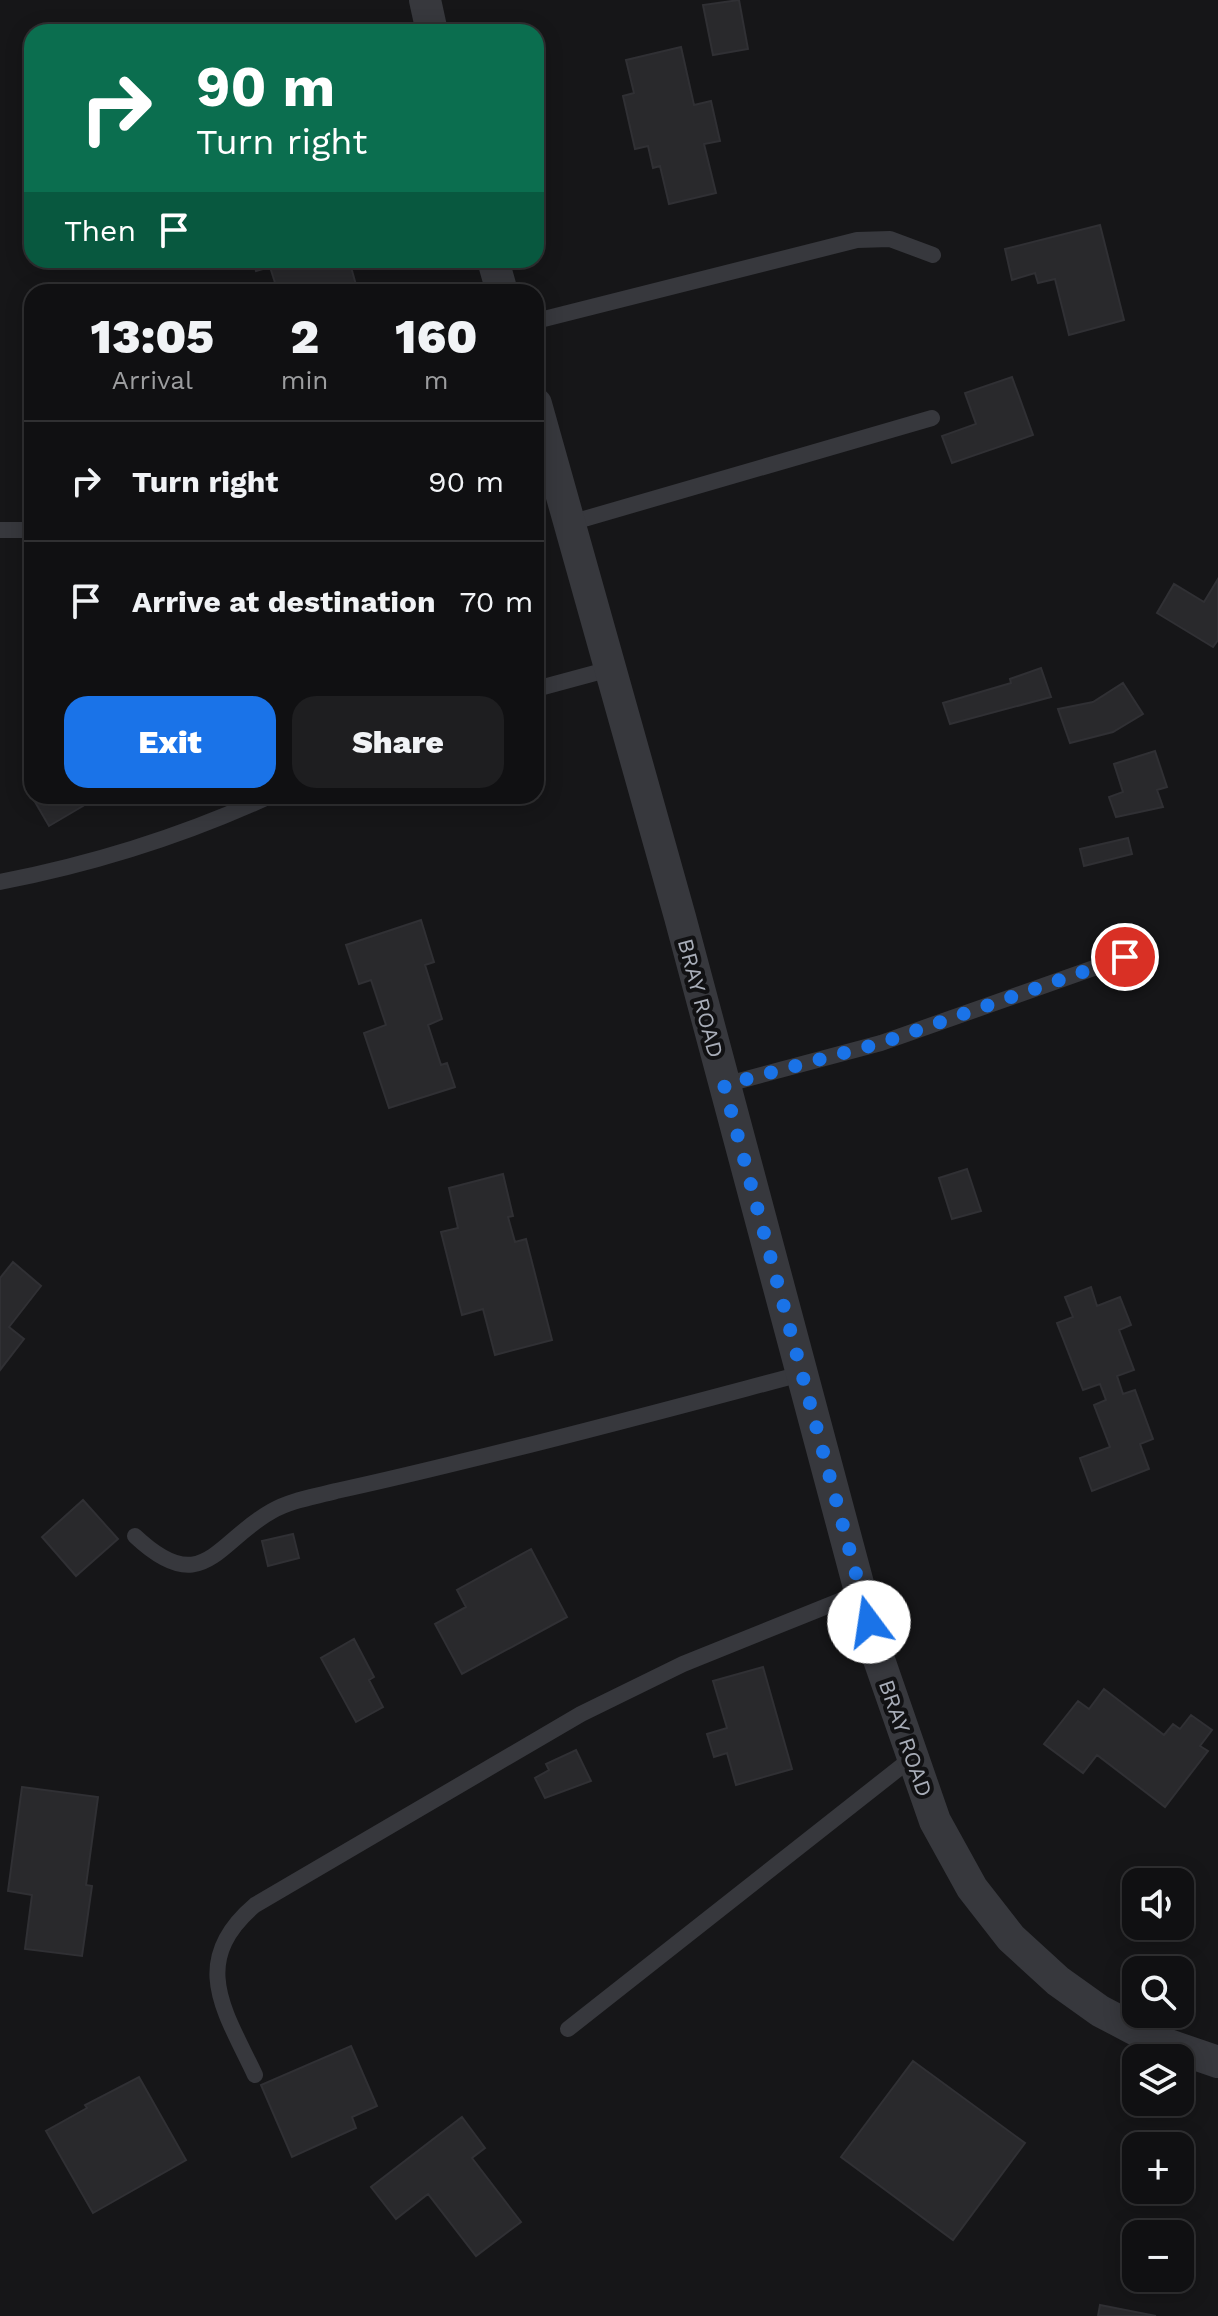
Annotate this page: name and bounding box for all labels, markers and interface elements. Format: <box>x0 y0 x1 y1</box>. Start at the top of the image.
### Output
text: 90 m <box>196 54 335 120</box>
icon: right <box>64 56 168 160</box>
text: Turn right <box>196 121 367 163</box>
icon: arrive <box>152 208 196 252</box>
text: Then <box>64 213 136 248</box>
text: 13:05 <box>91 308 214 365</box>
text: 2 <box>290 308 319 365</box>
text: 160 <box>395 308 477 365</box>
text: Arrival <box>112 365 193 395</box>
text: min <box>281 365 328 395</box>
text: m <box>424 365 449 395</box>
icon: right <box>64 459 108 503</box>
text: Turn right <box>132 464 278 499</box>
text: 90 m <box>428 464 504 499</box>
icon: arrive <box>64 579 108 623</box>
text: Arrive at destination <box>132 584 436 619</box>
text: 70 m <box>460 584 533 619</box>
button: Exit <box>64 696 276 788</box>
button: Share <box>292 696 504 788</box>
pin <box>1091 923 1159 991</box>
icon: arrive <box>1103 935 1147 979</box>
street label: BRAY ROAD <box>673 936 728 1060</box>
position arrow <box>827 1580 911 1664</box>
street label: BRAY ROAD <box>874 1676 937 1800</box>
map controls <box>1122 1868 1194 2292</box>
button: sound <box>1122 1868 1194 1940</box>
button: search <box>1122 1956 1194 2028</box>
button: layers <box>1122 2044 1194 2116</box>
button: + <box>1122 2132 1194 2204</box>
button: − <box>1122 2220 1194 2292</box>

